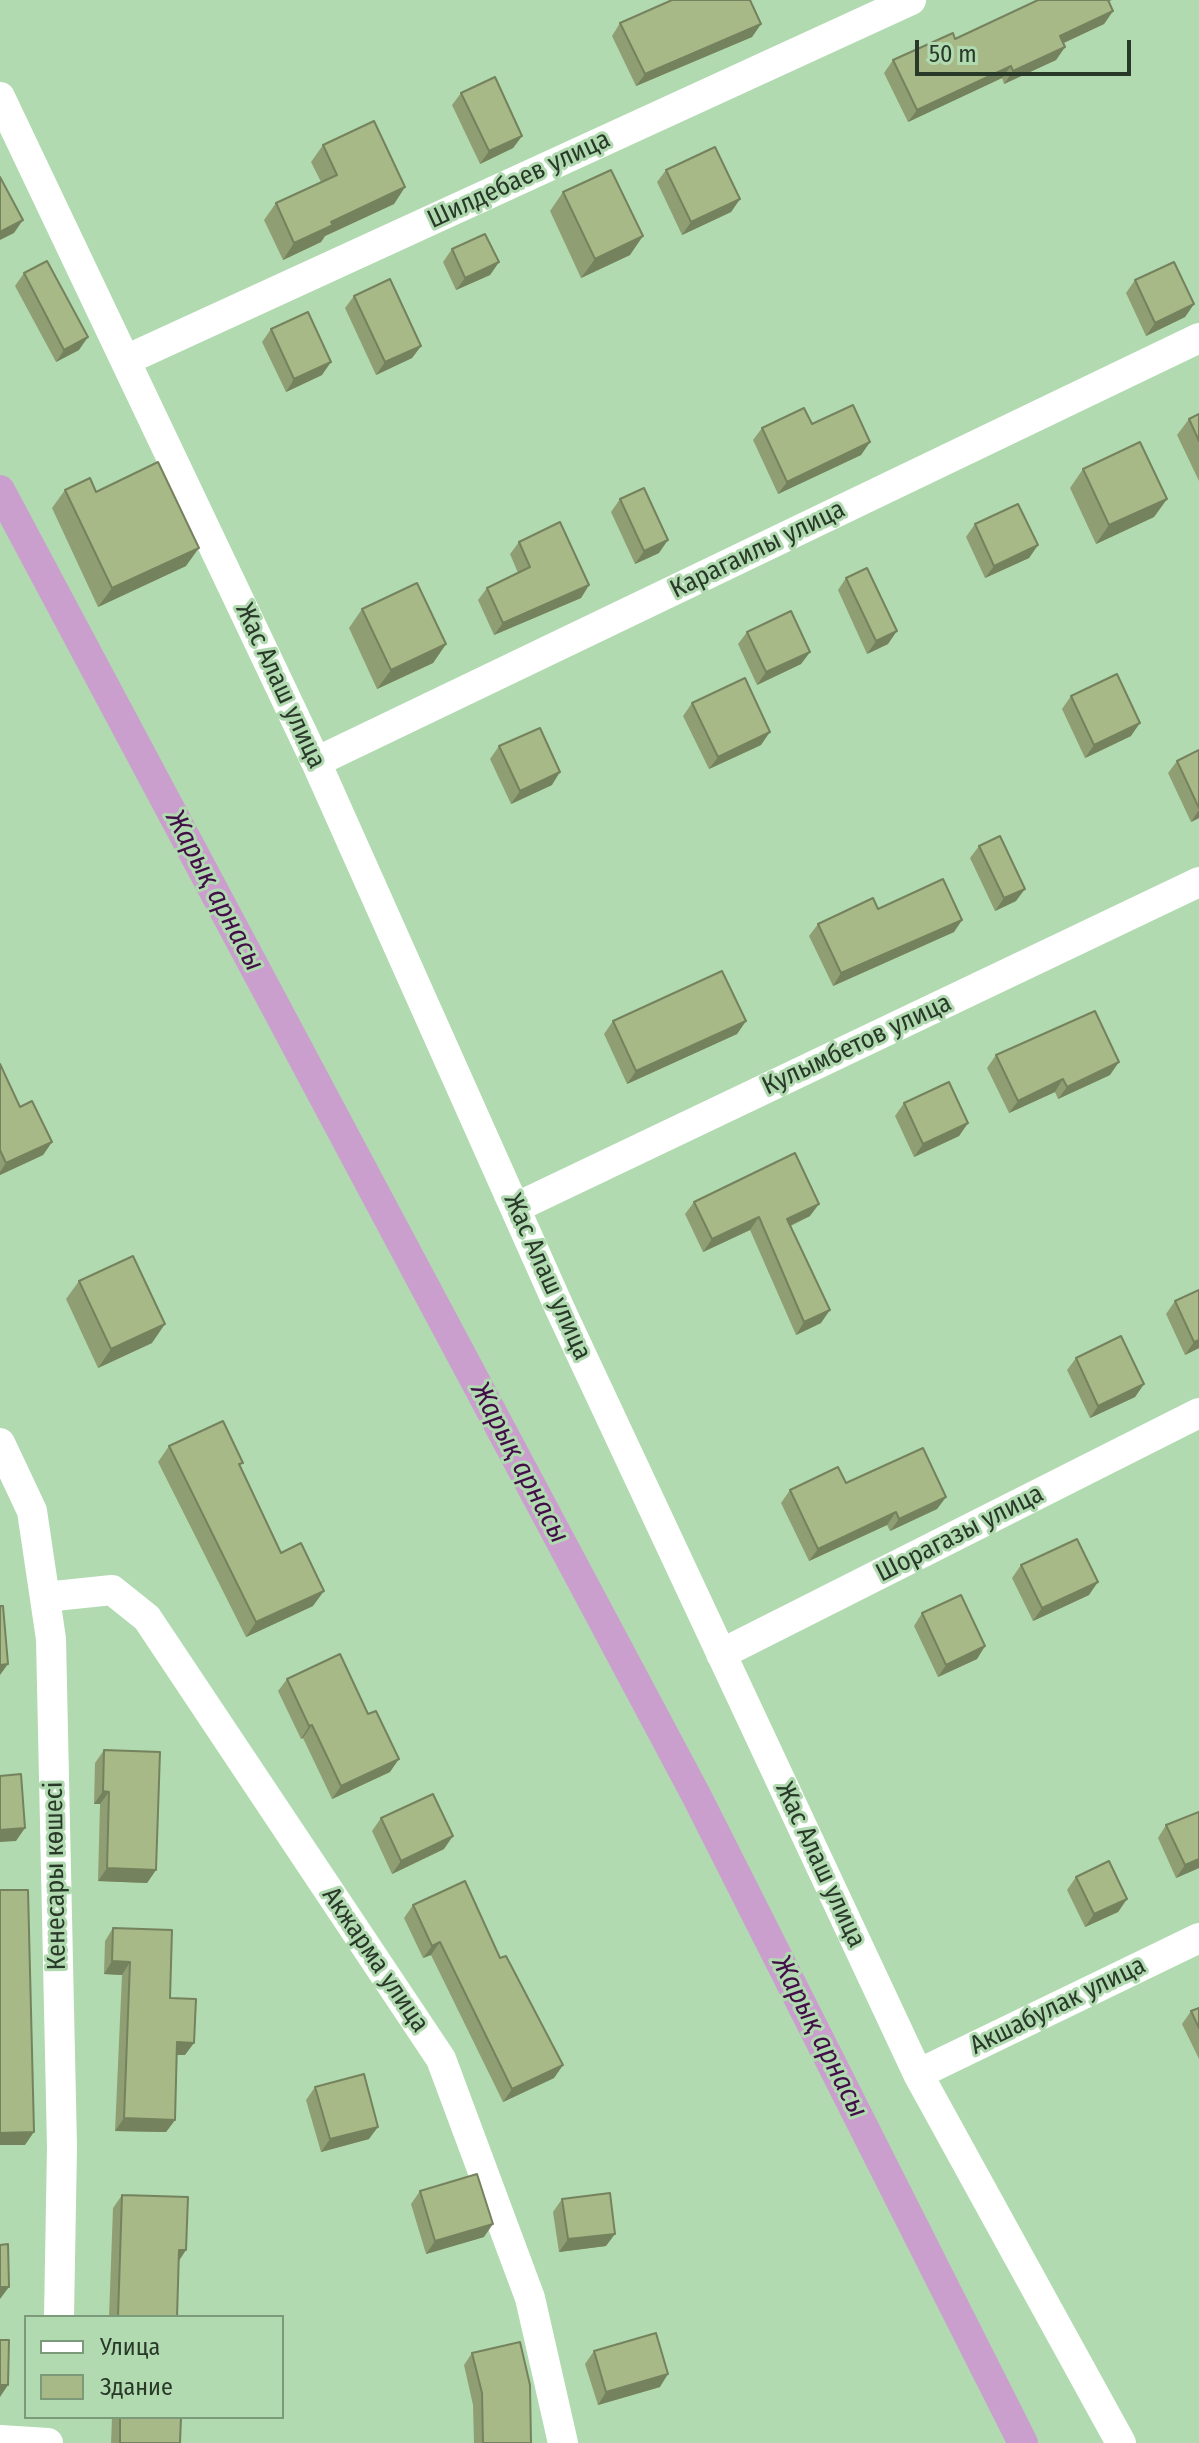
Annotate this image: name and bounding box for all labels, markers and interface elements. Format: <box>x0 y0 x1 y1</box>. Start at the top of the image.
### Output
scale bar <box>919 24 1135 74</box>
text: 50 m <box>929 40 977 68</box>
street label: Шилдебаев улица <box>423 124 615 236</box>
street label: Карагаилы улица <box>666 494 850 606</box>
street label: Жас Алаш улица <box>228 598 332 774</box>
water label: Жарық арнасы <box>158 805 270 977</box>
street label: Кулымбетов улица <box>757 988 957 1102</box>
street label: Жас Алаш улица <box>496 1189 598 1365</box>
water label: Жарық арнасы <box>463 1377 575 1549</box>
street label: Шорагазы улица <box>871 1478 1049 1590</box>
street label: Жас Алаш улица <box>768 1777 872 1953</box>
street label: Кенесары көшесі <box>39 1781 73 1971</box>
street label: Акжарма улица <box>315 1881 435 2039</box>
water label: Жарық арнасы <box>764 1950 874 2124</box>
street label: Акшабулак улица <box>965 1950 1151 2062</box>
legend <box>24 2315 284 2419</box>
text: Улица <box>100 2333 160 2361</box>
text: Здание <box>100 2373 173 2401</box>

